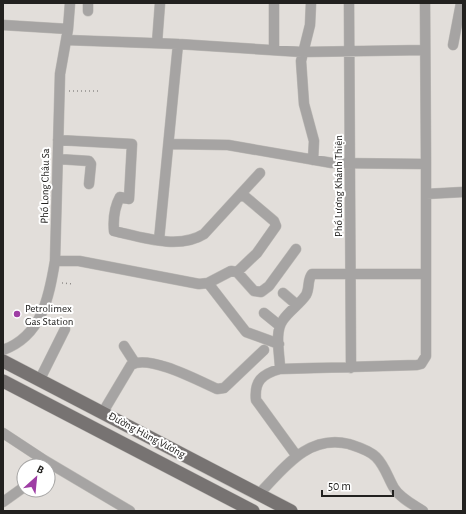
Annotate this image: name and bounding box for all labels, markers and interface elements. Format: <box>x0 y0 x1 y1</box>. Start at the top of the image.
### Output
street label: Phố Lương Khánh Thiện <box>333 135 344 237</box>
street label: Phố Long Châu Sa <box>39 148 51 224</box>
place label: Petrolimex Gas Station <box>25 303 73 327</box>
marker: Petrolimex Gas Station <box>12 309 22 319</box>
street label: Đường Hùng Vương <box>107 410 188 460</box>
north arrow <box>16 458 56 498</box>
text: B <box>35 463 46 476</box>
scale bar <box>322 472 393 498</box>
text: 50 m <box>328 480 351 492</box>

